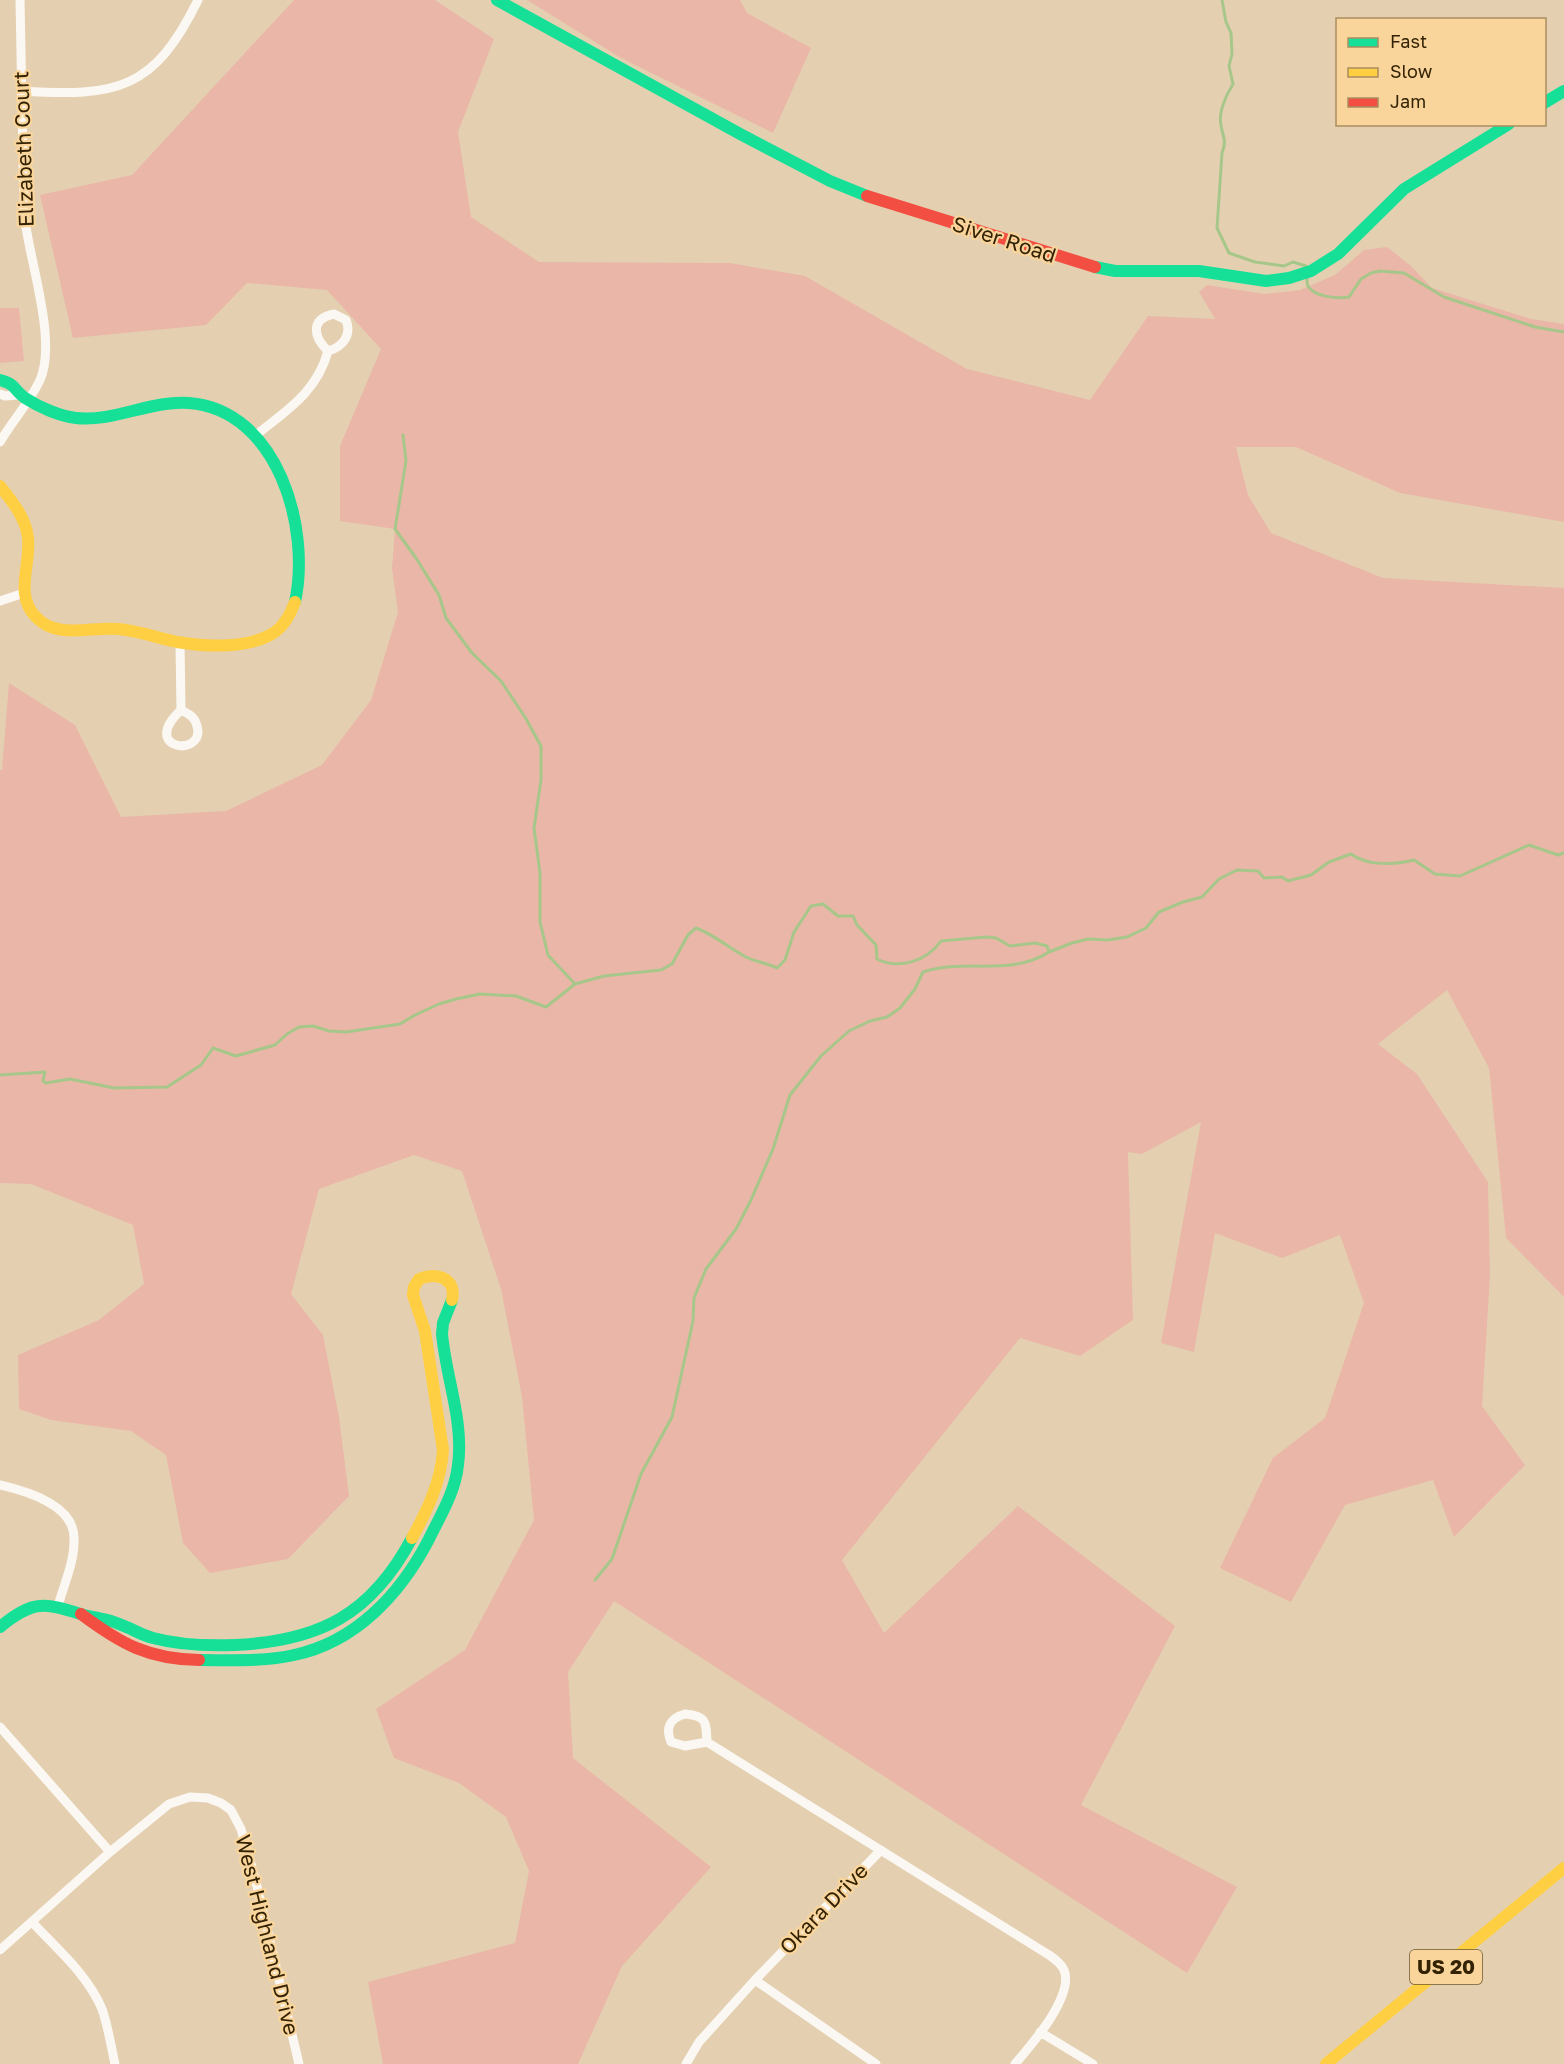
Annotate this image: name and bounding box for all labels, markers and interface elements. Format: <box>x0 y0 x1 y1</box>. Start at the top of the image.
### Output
legend <box>1336 18 1546 126</box>
text: Fast <box>1390 30 1427 52</box>
text: Slow <box>1390 60 1433 82</box>
street label: Elizabeth Court <box>7 71 39 227</box>
text: Jam <box>1390 90 1426 112</box>
street label: Siver Road <box>949 210 1059 268</box>
street label: West Highland Drive <box>231 1832 305 2038</box>
street label: Okara Drive <box>774 1857 873 1959</box>
road number: US 20 <box>1410 1950 1482 1984</box>

